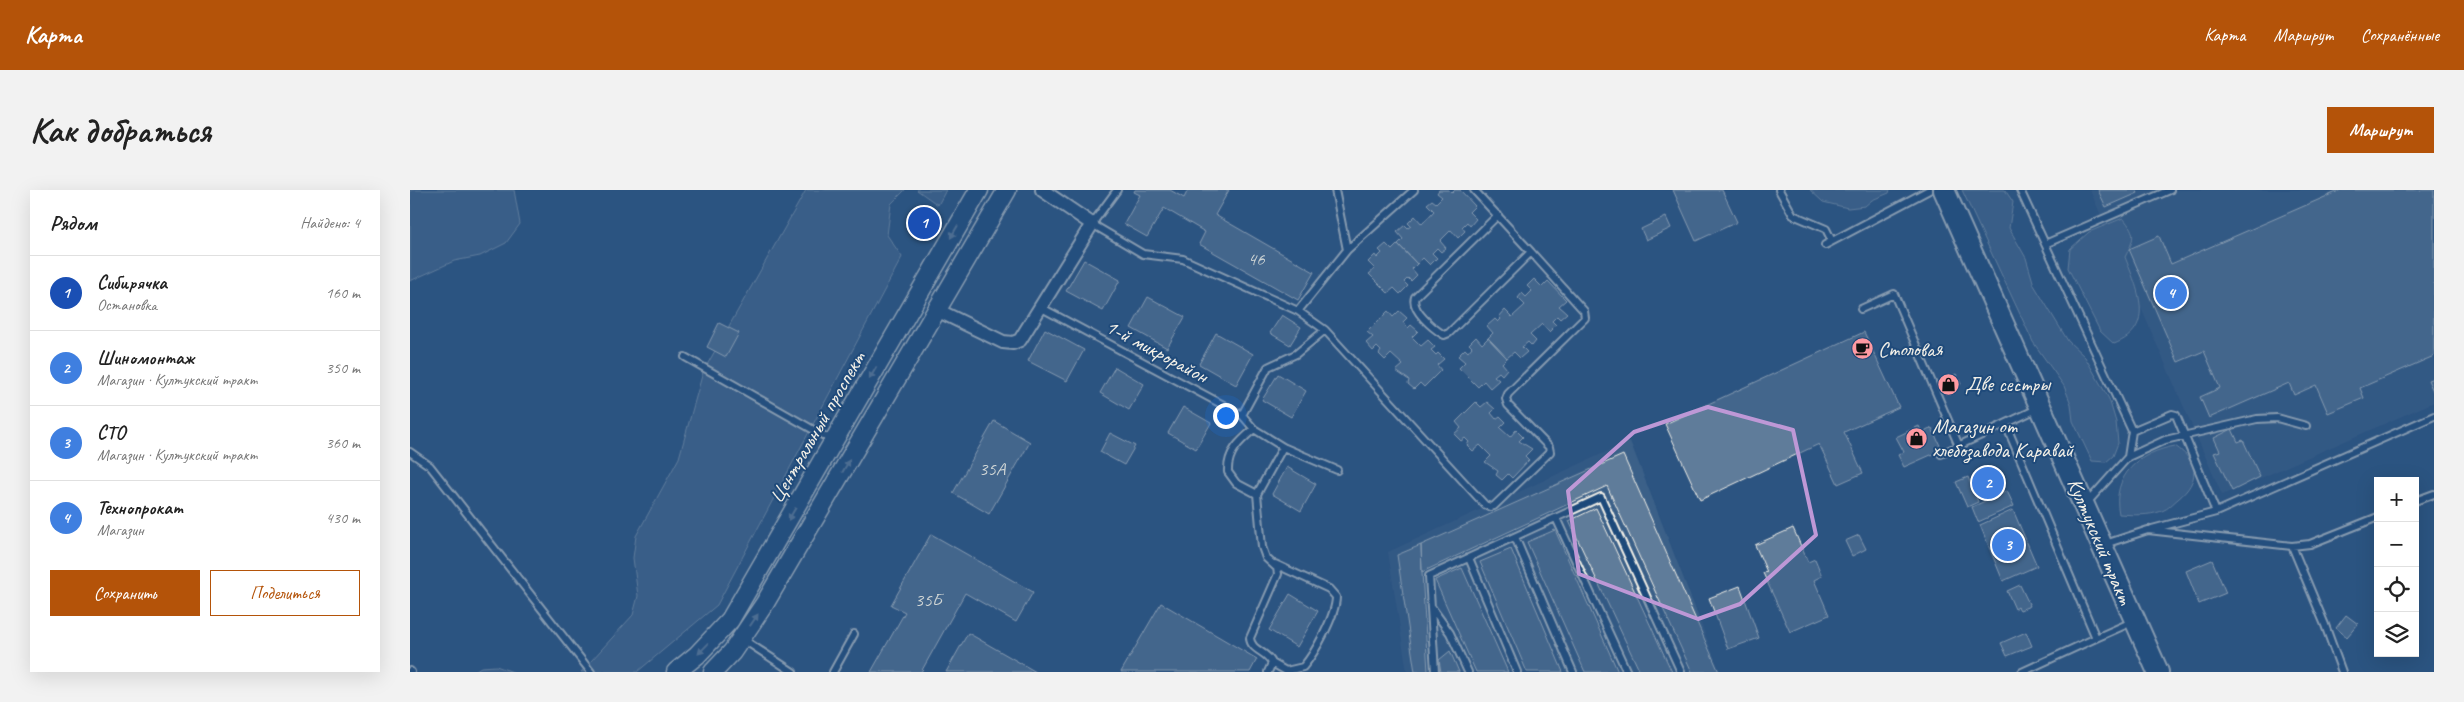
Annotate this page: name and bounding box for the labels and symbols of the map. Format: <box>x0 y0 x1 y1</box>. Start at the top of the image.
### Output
pin: 1 <box>908 204 940 242</box>
one-way arrow <box>950 226 959 239</box>
house number: 46 <box>1247 247 1266 271</box>
pin: 4 <box>2155 274 2187 312</box>
street label: 1-й микрорайон <box>1101 313 1214 390</box>
place label: Столовая <box>1878 336 1944 362</box>
cafe icon: Столовая <box>1850 337 1874 361</box>
street label: Центральный проспект <box>763 345 872 507</box>
one-way arrow <box>869 367 878 380</box>
place label: Две сестры <box>1965 371 2052 397</box>
shop icon: Две сестры <box>1937 372 1961 396</box>
your location <box>1213 403 1239 429</box>
place label: Магазин от хлебозавода Каравай <box>1932 413 2075 464</box>
shop icon: Магазин от хлебозавода Каравай <box>1904 426 1928 450</box>
house number: 35А <box>979 457 1007 481</box>
one-way arrow <box>842 458 850 473</box>
pin: 2 <box>1972 464 2004 502</box>
street label: Култукский тракт <box>2062 474 2139 609</box>
one-way arrow <box>788 507 797 521</box>
pin: 3 <box>1992 526 2024 564</box>
house number: 35Б <box>915 588 945 612</box>
one-way arrow <box>749 613 759 627</box>
one-way arrow <box>697 642 709 654</box>

